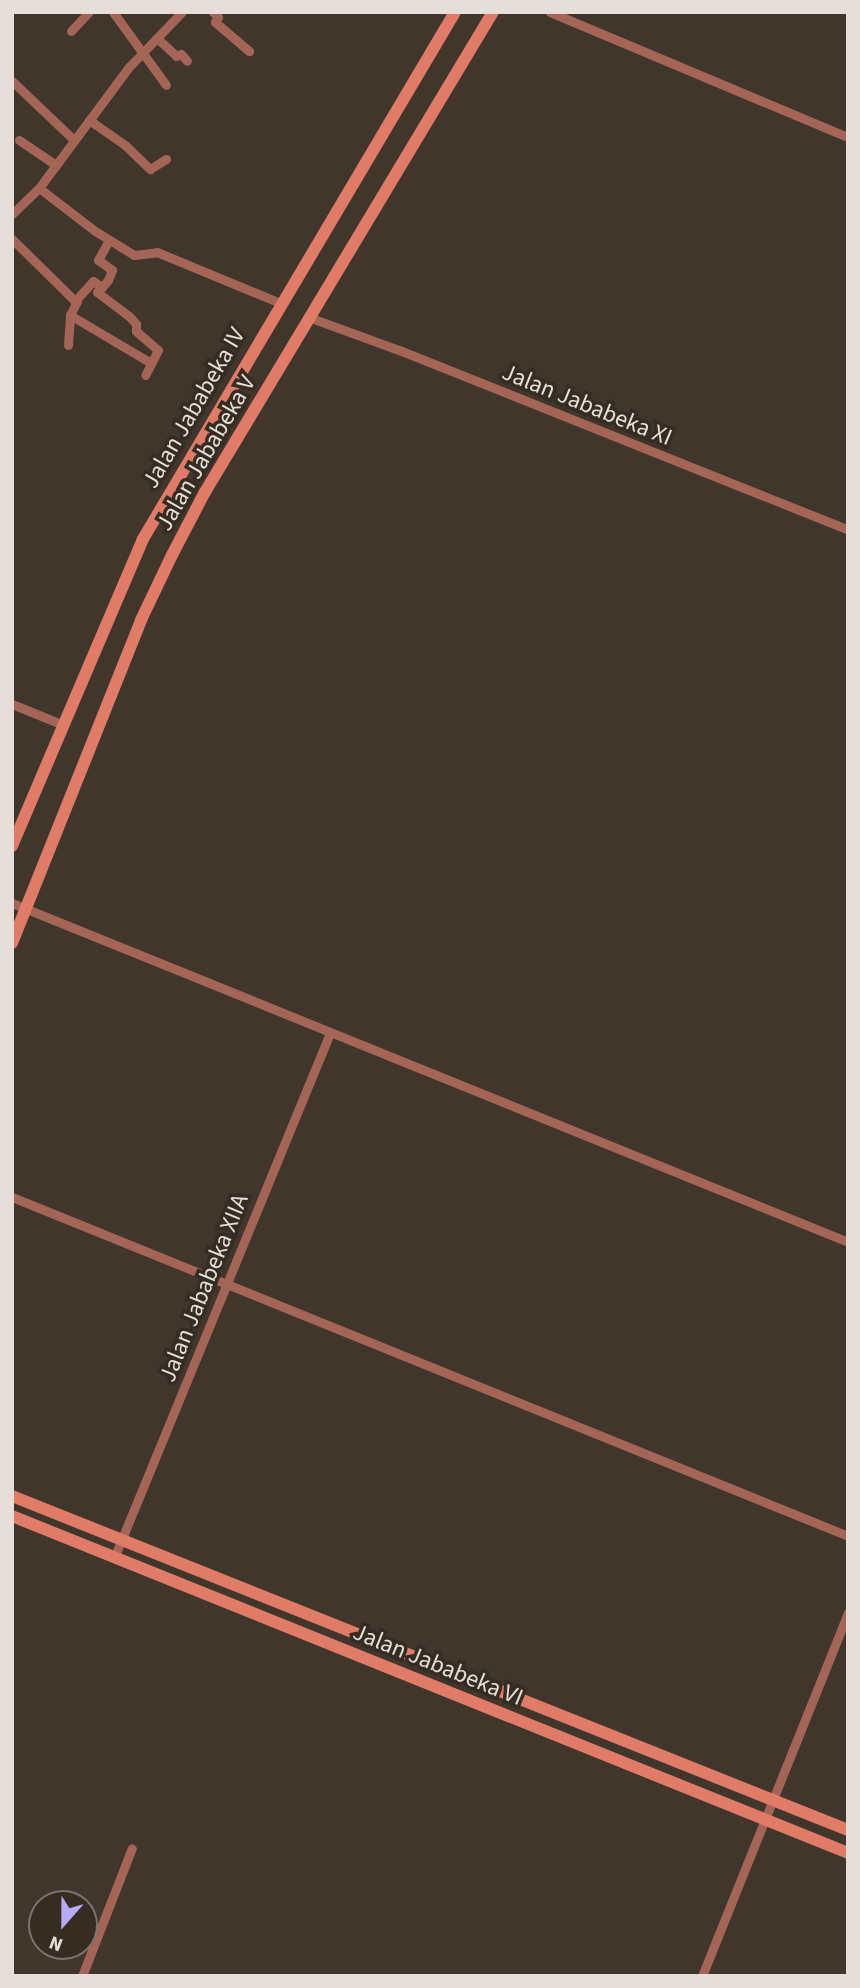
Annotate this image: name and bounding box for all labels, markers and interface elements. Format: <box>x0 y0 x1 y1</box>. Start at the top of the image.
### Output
street label: Jalan Jababeka IV <box>136 323 252 493</box>
street label: Jalan Jababeka XI <box>498 358 676 452</box>
street label: Jalan Jababeka V <box>150 370 262 536</box>
street label: Jalan Jababeka XIIA <box>153 1190 255 1386</box>
street label: Jalan Jababeka VI <box>349 1618 527 1712</box>
north arrow <box>28 1890 98 1960</box>
text: N <box>45 1928 67 1958</box>

